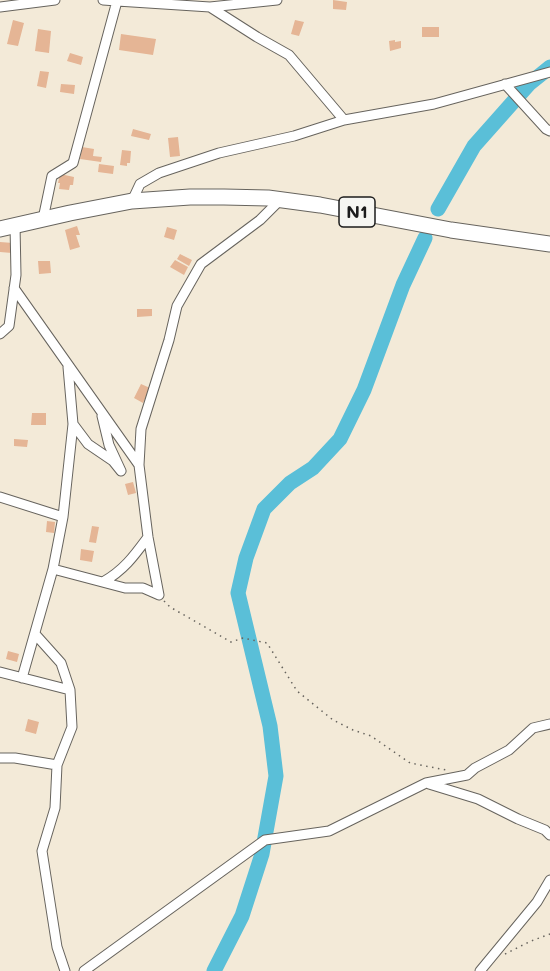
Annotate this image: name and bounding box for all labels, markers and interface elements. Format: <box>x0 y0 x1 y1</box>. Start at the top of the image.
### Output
road number: N1 <box>339 197 375 227</box>

